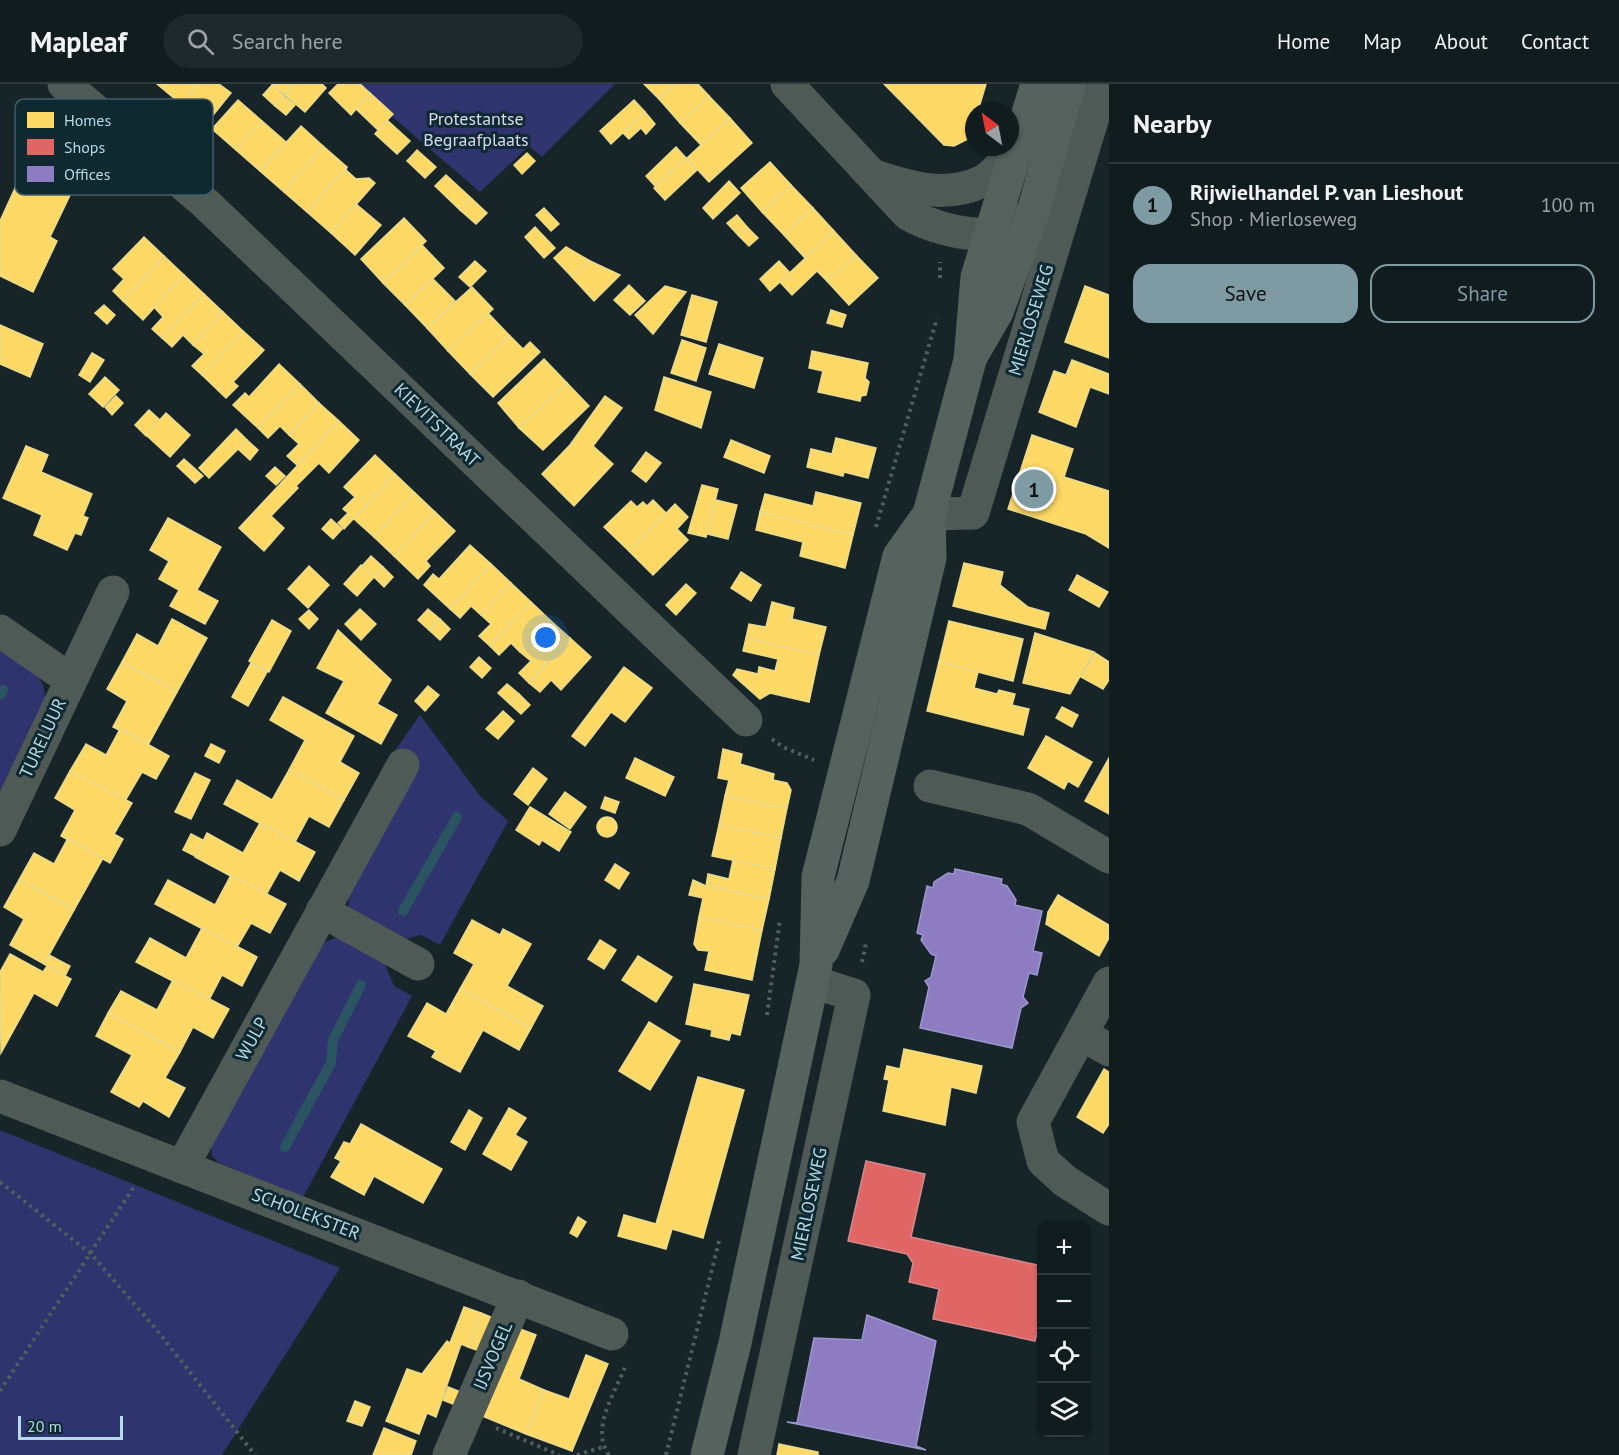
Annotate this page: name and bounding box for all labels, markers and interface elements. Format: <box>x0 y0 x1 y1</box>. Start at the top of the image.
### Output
search box <box>163 14 583 68</box>
text: Mapleaf <box>30 23 127 60</box>
icon: search <box>184 25 217 58</box>
text: Search here <box>232 27 343 55</box>
text: Home <box>1277 28 1330 55</box>
text: Map <box>1363 28 1402 55</box>
text: About <box>1435 28 1488 55</box>
text: Contact <box>1521 28 1589 55</box>
legend <box>15 99 213 195</box>
north arrow <box>965 102 1019 156</box>
park label: Protestantse Begraafplaats <box>423 107 529 151</box>
text: Nearby <box>1133 107 1211 140</box>
text: Homes <box>64 110 111 130</box>
text: Shops <box>64 137 105 157</box>
text: Offices <box>64 164 111 184</box>
text: Rijwielhandel P. van Lieshout <box>1190 178 1463 206</box>
text: 1 <box>1147 192 1158 218</box>
text: 100 m <box>1541 192 1595 218</box>
text: Shop · Mierloseweg <box>1190 206 1357 232</box>
street label: MIERLOSEWEG <box>1003 261 1058 378</box>
button: Save <box>1133 264 1358 323</box>
button: Share <box>1370 264 1595 323</box>
street label: KIEVITSTRAAT <box>389 378 485 471</box>
pin: 1 <box>1014 466 1054 512</box>
your location <box>531 623 560 652</box>
street label: TURELUUR <box>14 694 71 781</box>
street label: WULP <box>230 1013 273 1064</box>
street label: MIERLOSEWEG <box>785 1145 832 1263</box>
street label: SCHOLEKSTER <box>249 1182 364 1245</box>
map controls <box>1037 1221 1091 1437</box>
button: + <box>1037 1221 1091 1275</box>
button: − <box>1037 1275 1091 1329</box>
street label: IJSVOGEL <box>468 1318 517 1393</box>
button: locate <box>1037 1329 1091 1383</box>
button: layers <box>1037 1383 1091 1437</box>
scale bar <box>18 1413 123 1440</box>
text: 20 m <box>27 1416 62 1436</box>

